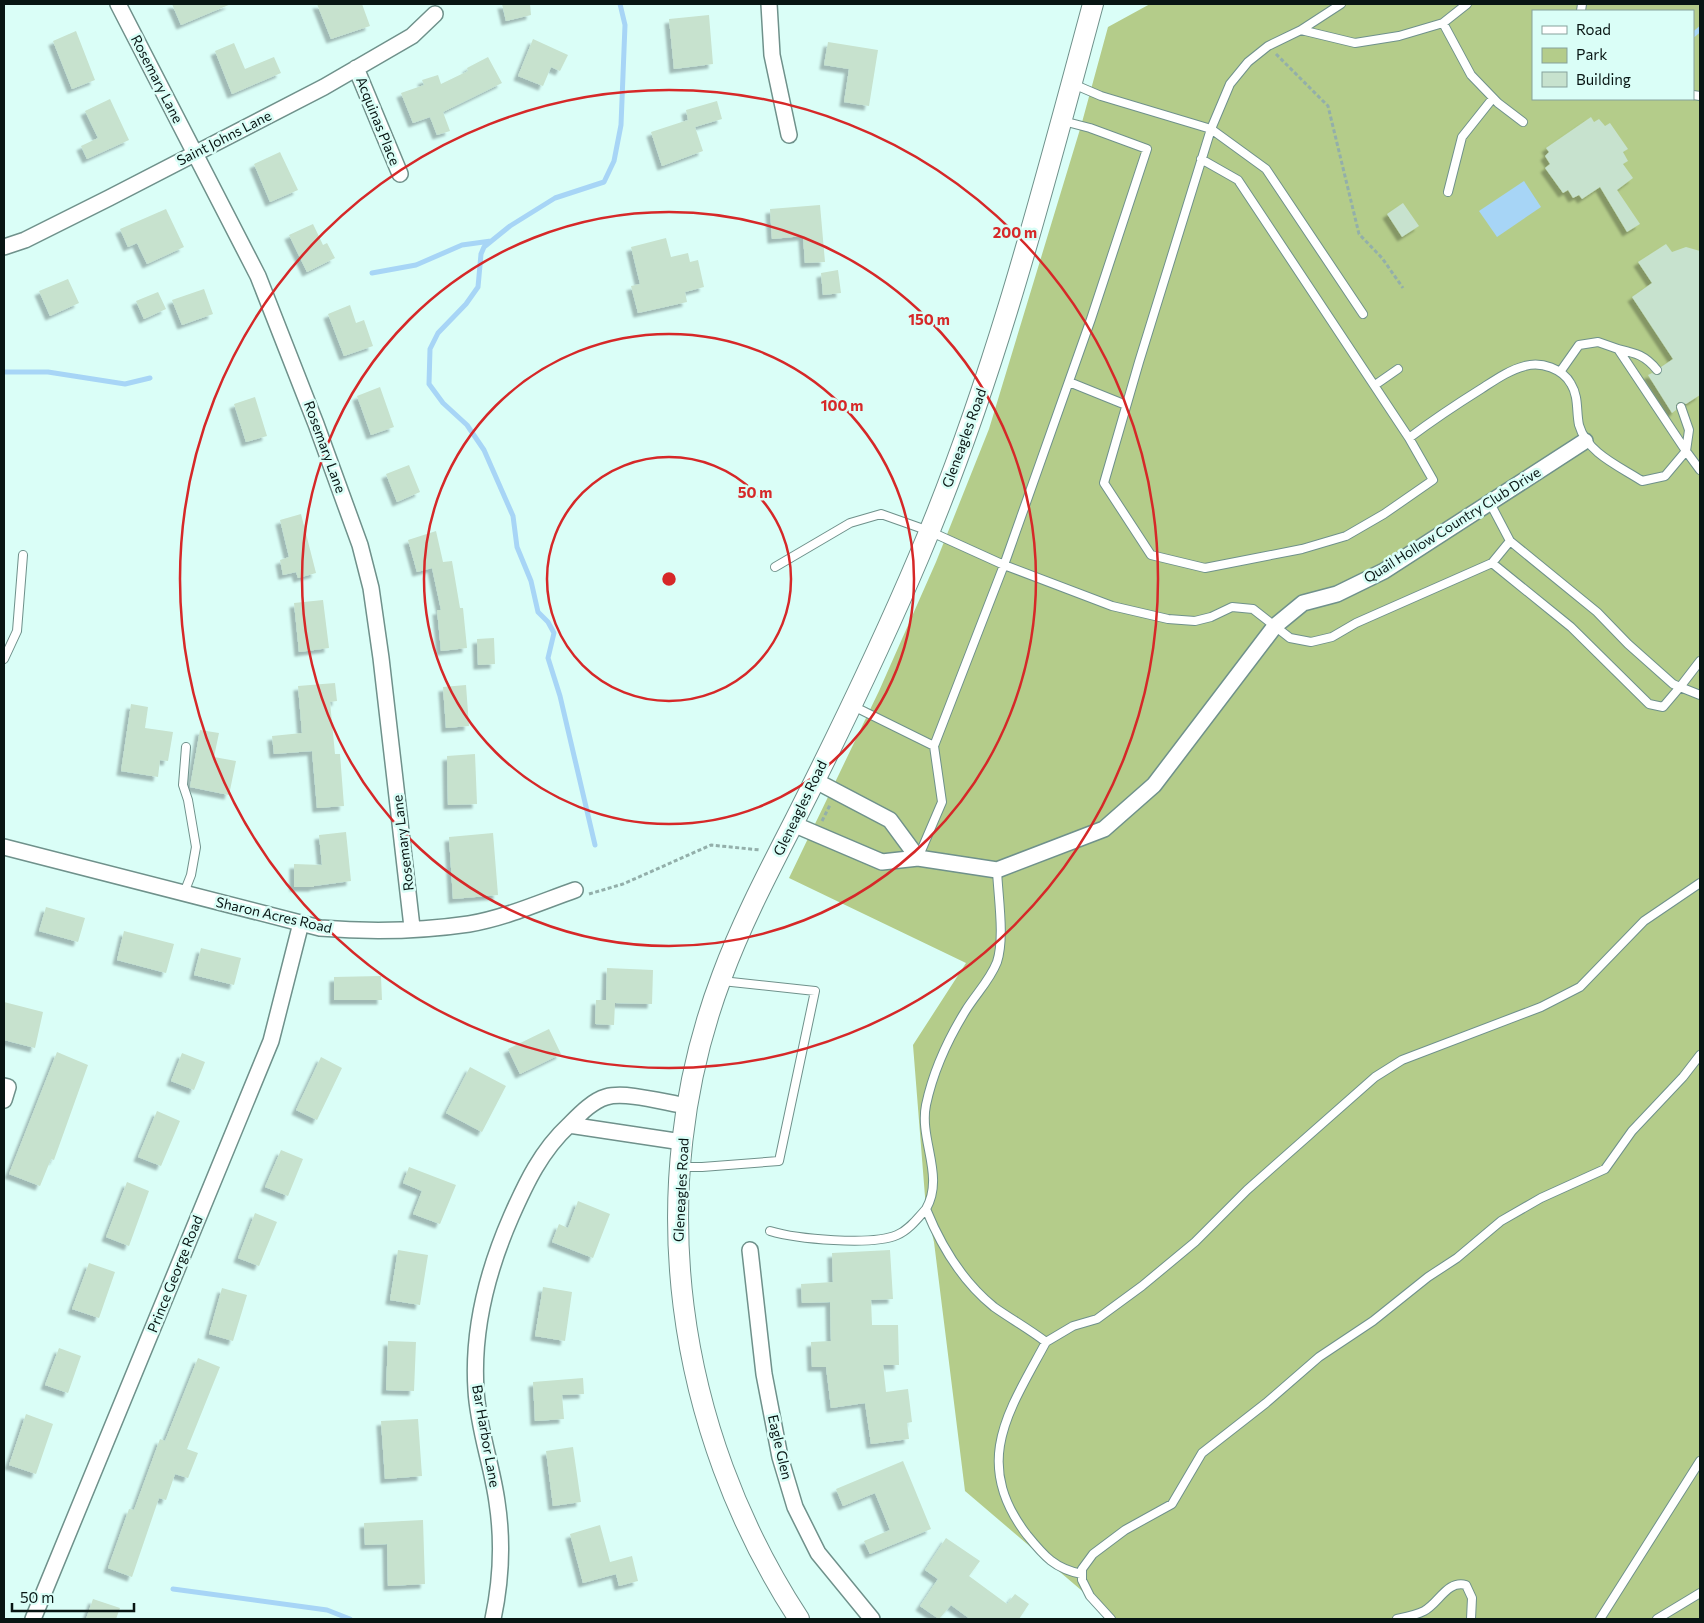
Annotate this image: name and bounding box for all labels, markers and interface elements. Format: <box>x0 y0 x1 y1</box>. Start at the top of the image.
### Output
legend <box>1532 10 1694 100</box>
text: Road <box>1576 20 1611 38</box>
street label: Rosemary Lane <box>128 32 187 126</box>
text: Park <box>1576 45 1607 63</box>
text: Building <box>1576 70 1631 88</box>
street label: Acquinas Place <box>353 74 404 168</box>
street label: Saint Johns Lane <box>174 106 274 169</box>
text: 200 m <box>993 223 1037 241</box>
text: 150 m <box>908 310 950 328</box>
street label: Gleneagles Road <box>938 386 989 490</box>
text: 100 m <box>821 396 863 414</box>
street label: Rosemary Lane <box>301 398 350 495</box>
street label: Quail Hollow Country Club Drive <box>1360 463 1543 586</box>
text: 50 m <box>738 483 772 501</box>
centre of rings <box>660 570 678 588</box>
street label: Gleneagles Road <box>769 757 830 858</box>
street label: Rosemary Lane <box>388 794 417 892</box>
street label: Sharon Acres Road <box>214 893 334 936</box>
street label: Gleneagles Road <box>669 1137 692 1242</box>
street label: Prince George Road <box>143 1213 206 1335</box>
street label: Bar Harbor Lane <box>469 1383 504 1488</box>
street label: Eagle Glen <box>765 1413 796 1481</box>
scale bar <box>12 1580 135 1612</box>
text: 50 m <box>20 1588 54 1606</box>

